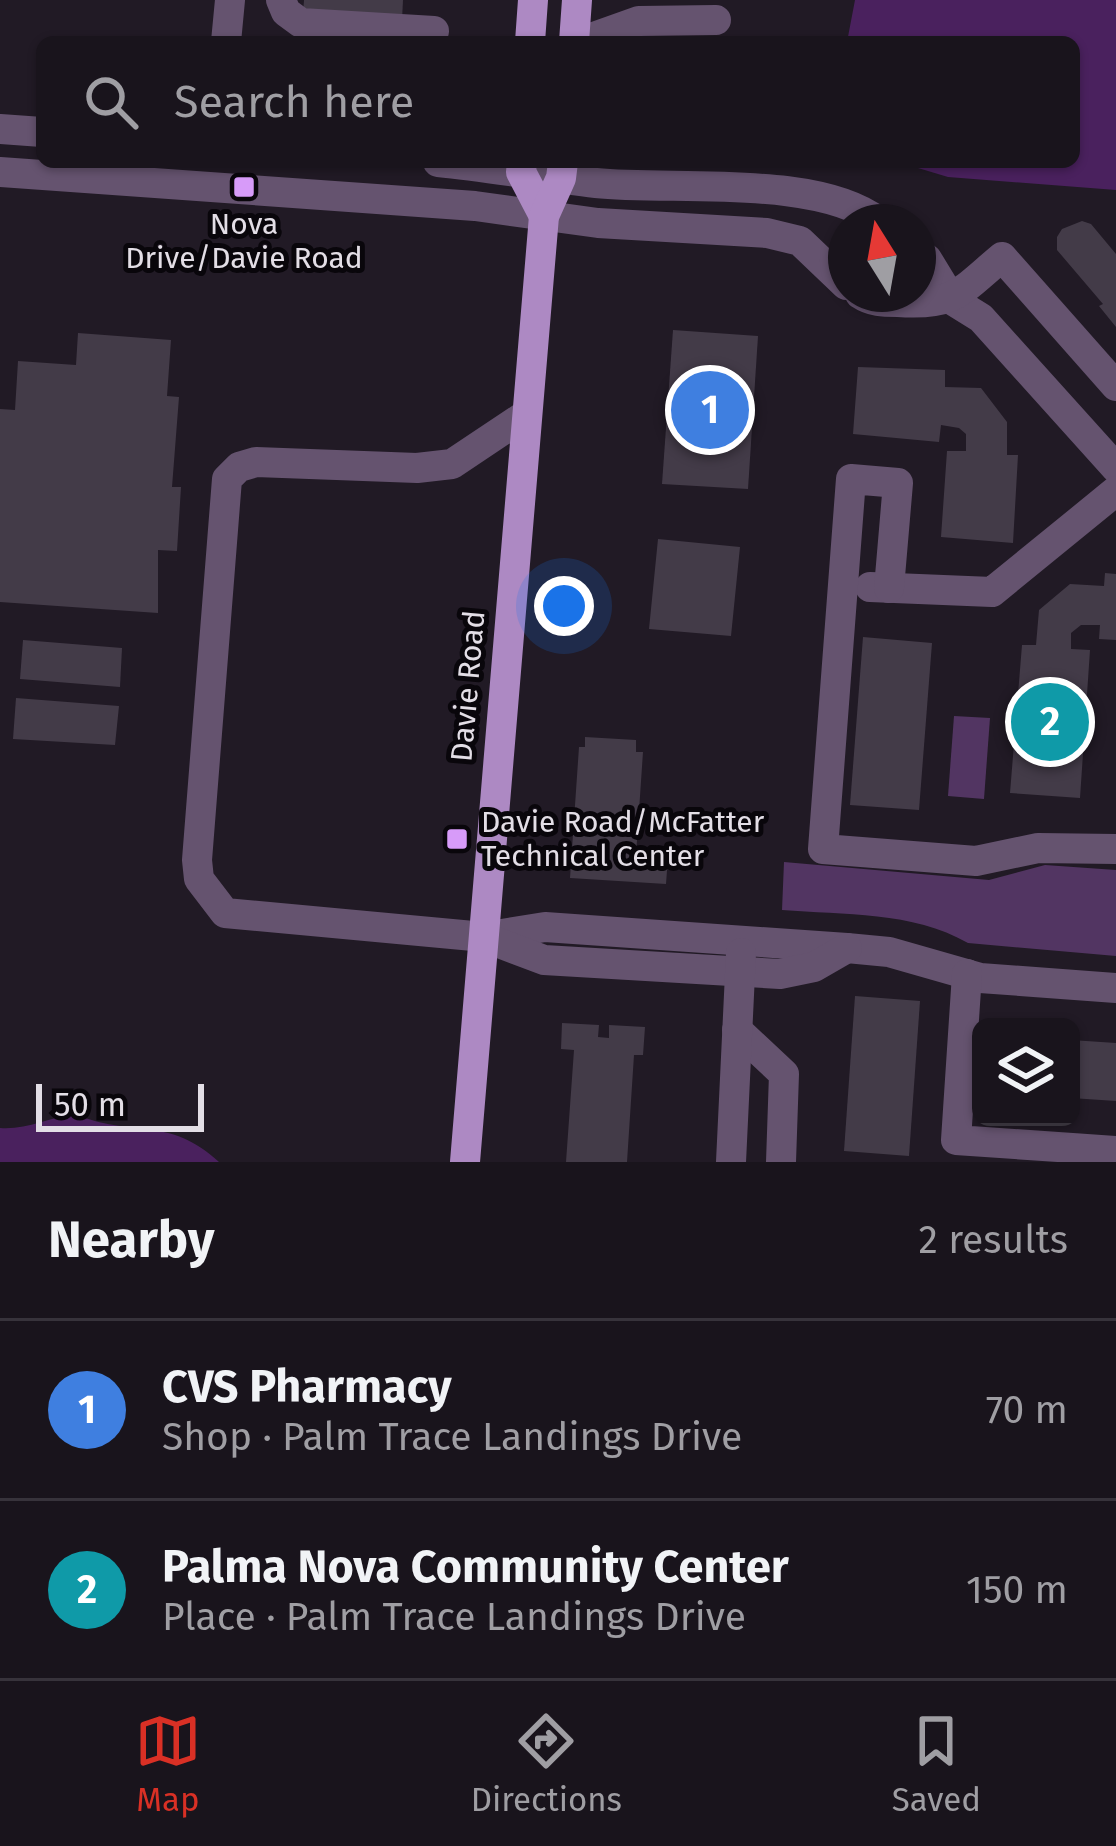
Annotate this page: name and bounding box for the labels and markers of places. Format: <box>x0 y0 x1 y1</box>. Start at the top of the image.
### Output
marker: Nova Drive/Davie Road <box>231 174 257 200</box>
place label: Nova Drive/Davie Road <box>125 206 363 276</box>
pin: 1 <box>671 365 749 455</box>
pin: 2 <box>1011 677 1089 767</box>
place label: Davie Road/McFatter Technical Center <box>481 804 765 874</box>
marker: Davie Road/McFatter Technical Center <box>444 826 470 852</box>

